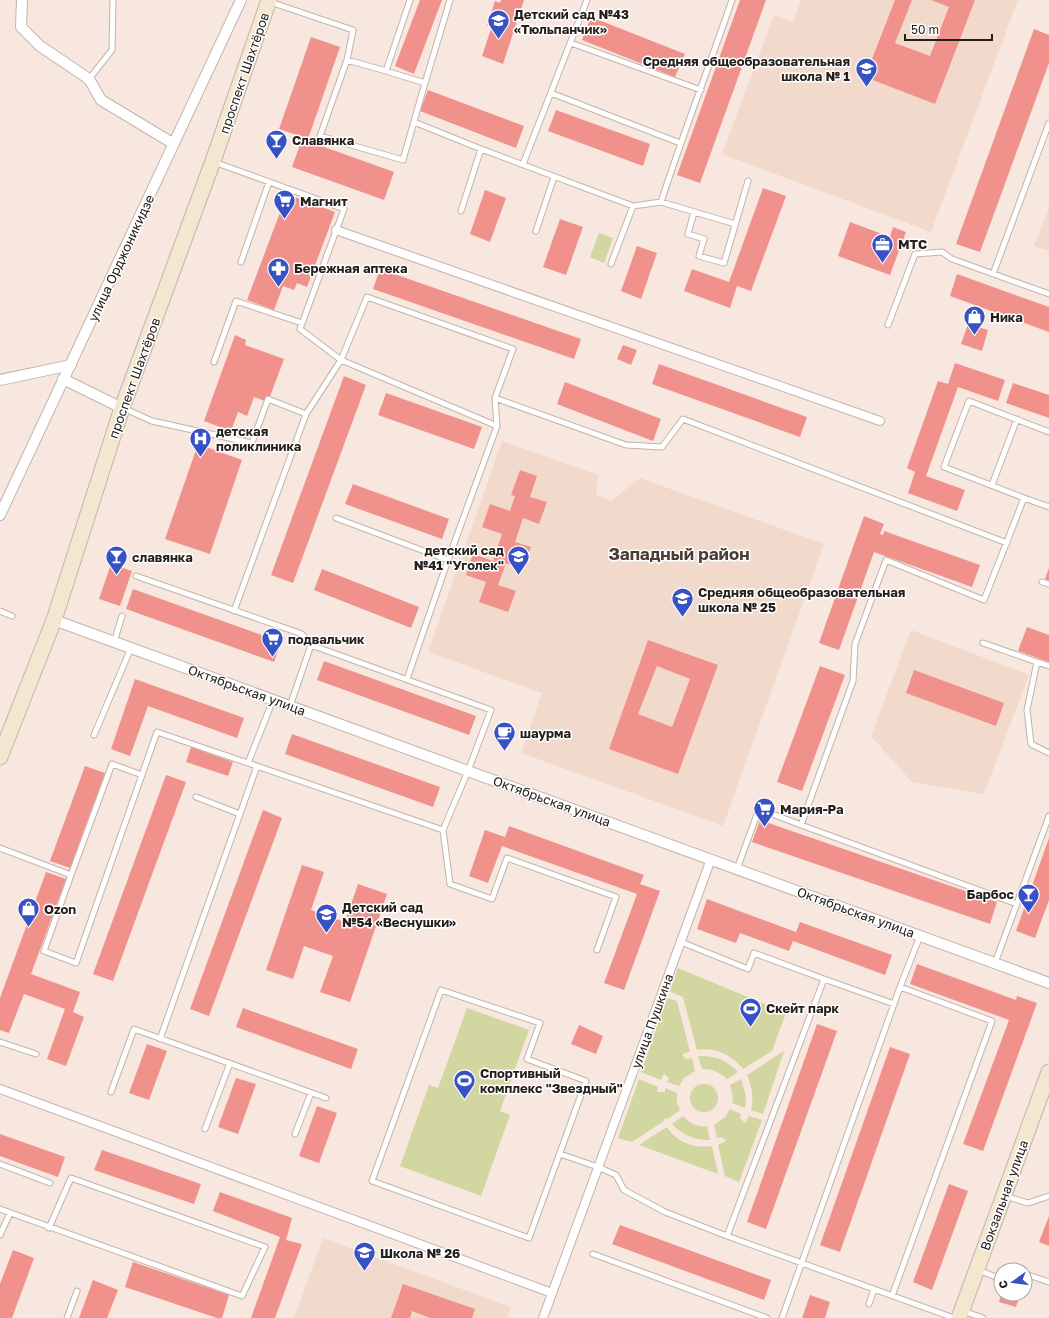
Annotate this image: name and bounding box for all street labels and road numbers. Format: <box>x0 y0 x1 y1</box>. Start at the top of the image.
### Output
street label: проспект Шахтёров <box>216 10 272 136</box>
street label: улица Орджоникидзе <box>85 192 157 324</box>
street label: проспект Шахтёров <box>105 316 163 440</box>
street label: Октябрьская улица <box>186 661 308 719</box>
street label: Октябрьская улица <box>491 772 613 830</box>
street label: Октябрьская улица <box>795 883 917 941</box>
street label: улица Пушкина <box>627 971 677 1071</box>
street label: Вокзальная улица <box>977 1138 1031 1252</box>

